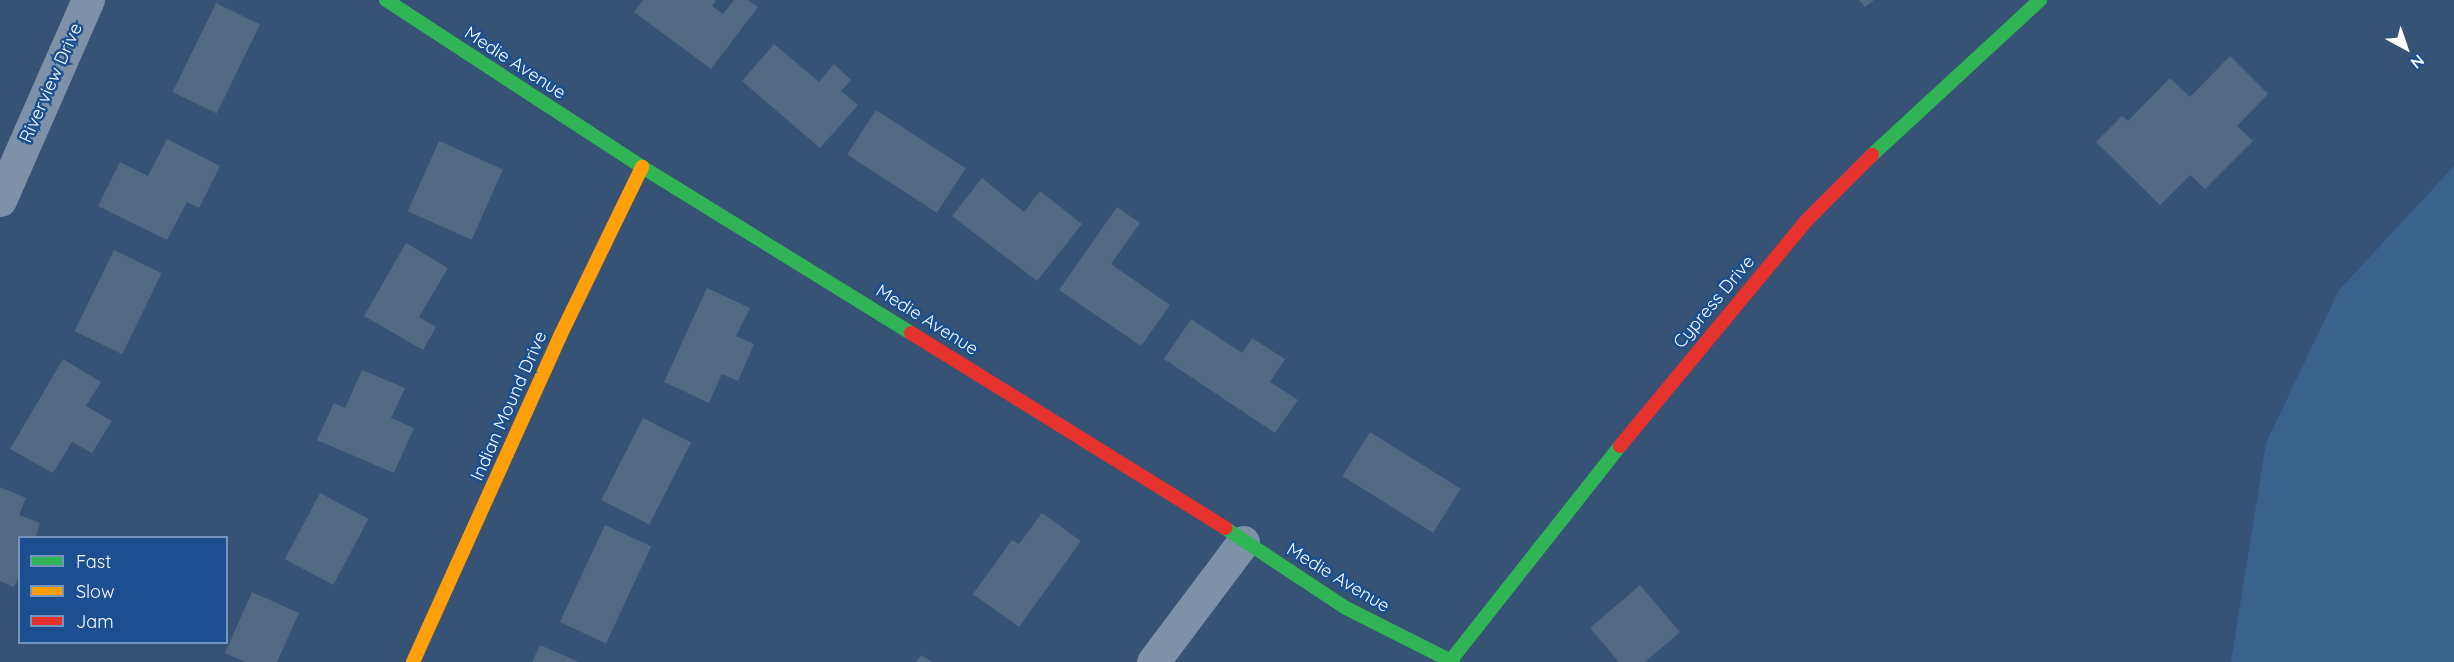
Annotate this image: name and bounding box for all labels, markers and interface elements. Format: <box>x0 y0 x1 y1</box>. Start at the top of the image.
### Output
north arrow <box>2376 18 2436 78</box>
street label: Riverview Drive <box>15 20 87 146</box>
street label: Medie Avenue <box>460 22 570 104</box>
text: N <box>2407 50 2429 73</box>
street label: Cypress Drive <box>1669 251 1759 353</box>
street label: Medie Avenue <box>872 280 982 360</box>
street label: Indian Mound Drive <box>466 328 552 484</box>
legend <box>18 536 228 644</box>
street label: Medie Avenue <box>1283 539 1393 617</box>
text: Fast <box>76 550 111 573</box>
text: Slow <box>76 580 114 603</box>
text: Jam <box>76 610 114 633</box>

